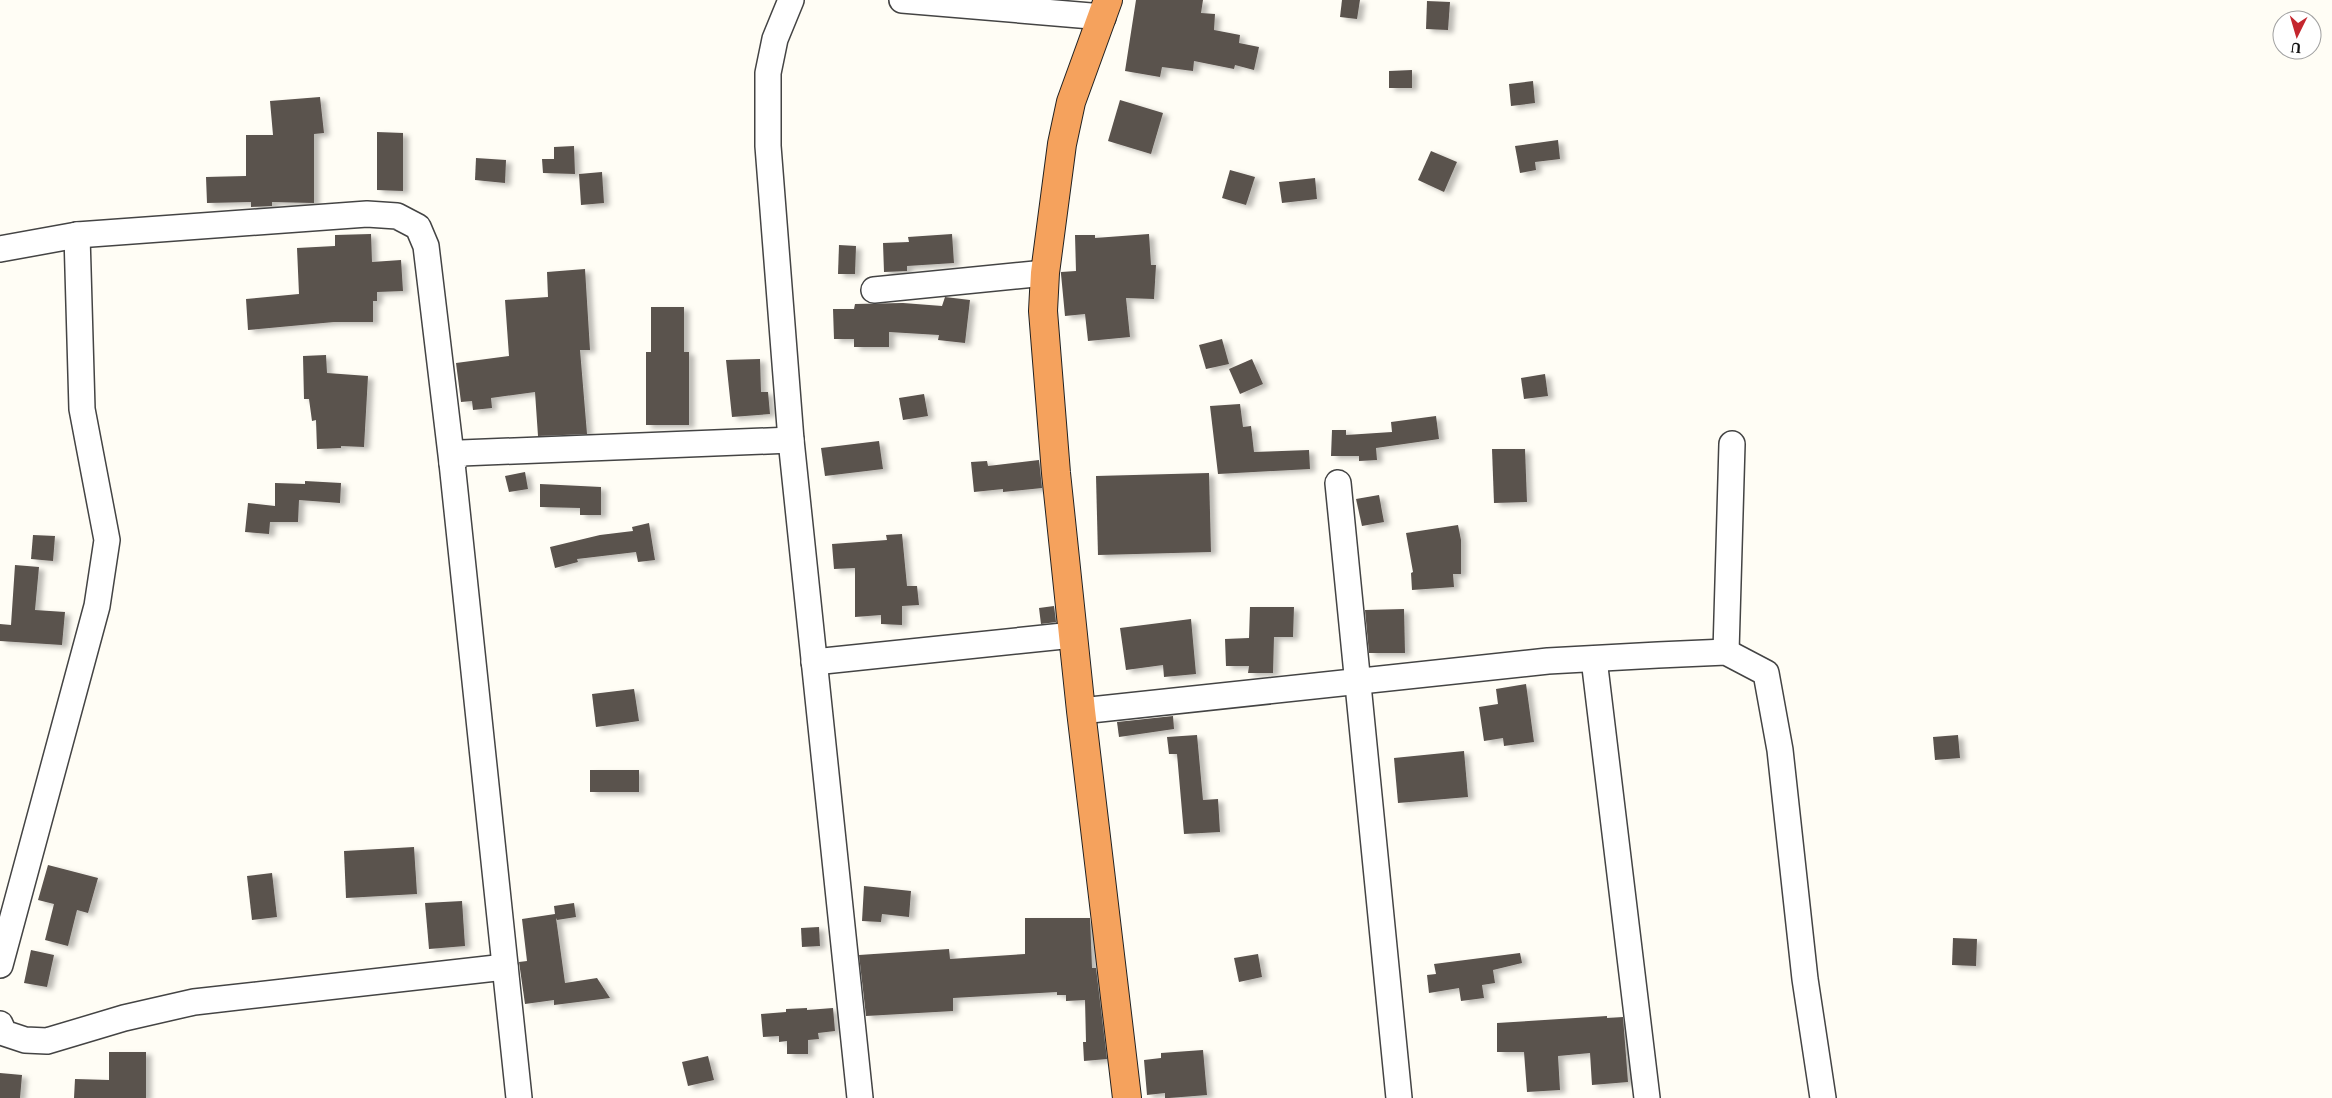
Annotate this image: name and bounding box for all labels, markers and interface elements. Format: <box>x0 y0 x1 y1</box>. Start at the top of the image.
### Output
north arrow <box>2272 10 2322 60</box>
text: U <box>2289 38 2302 57</box>

